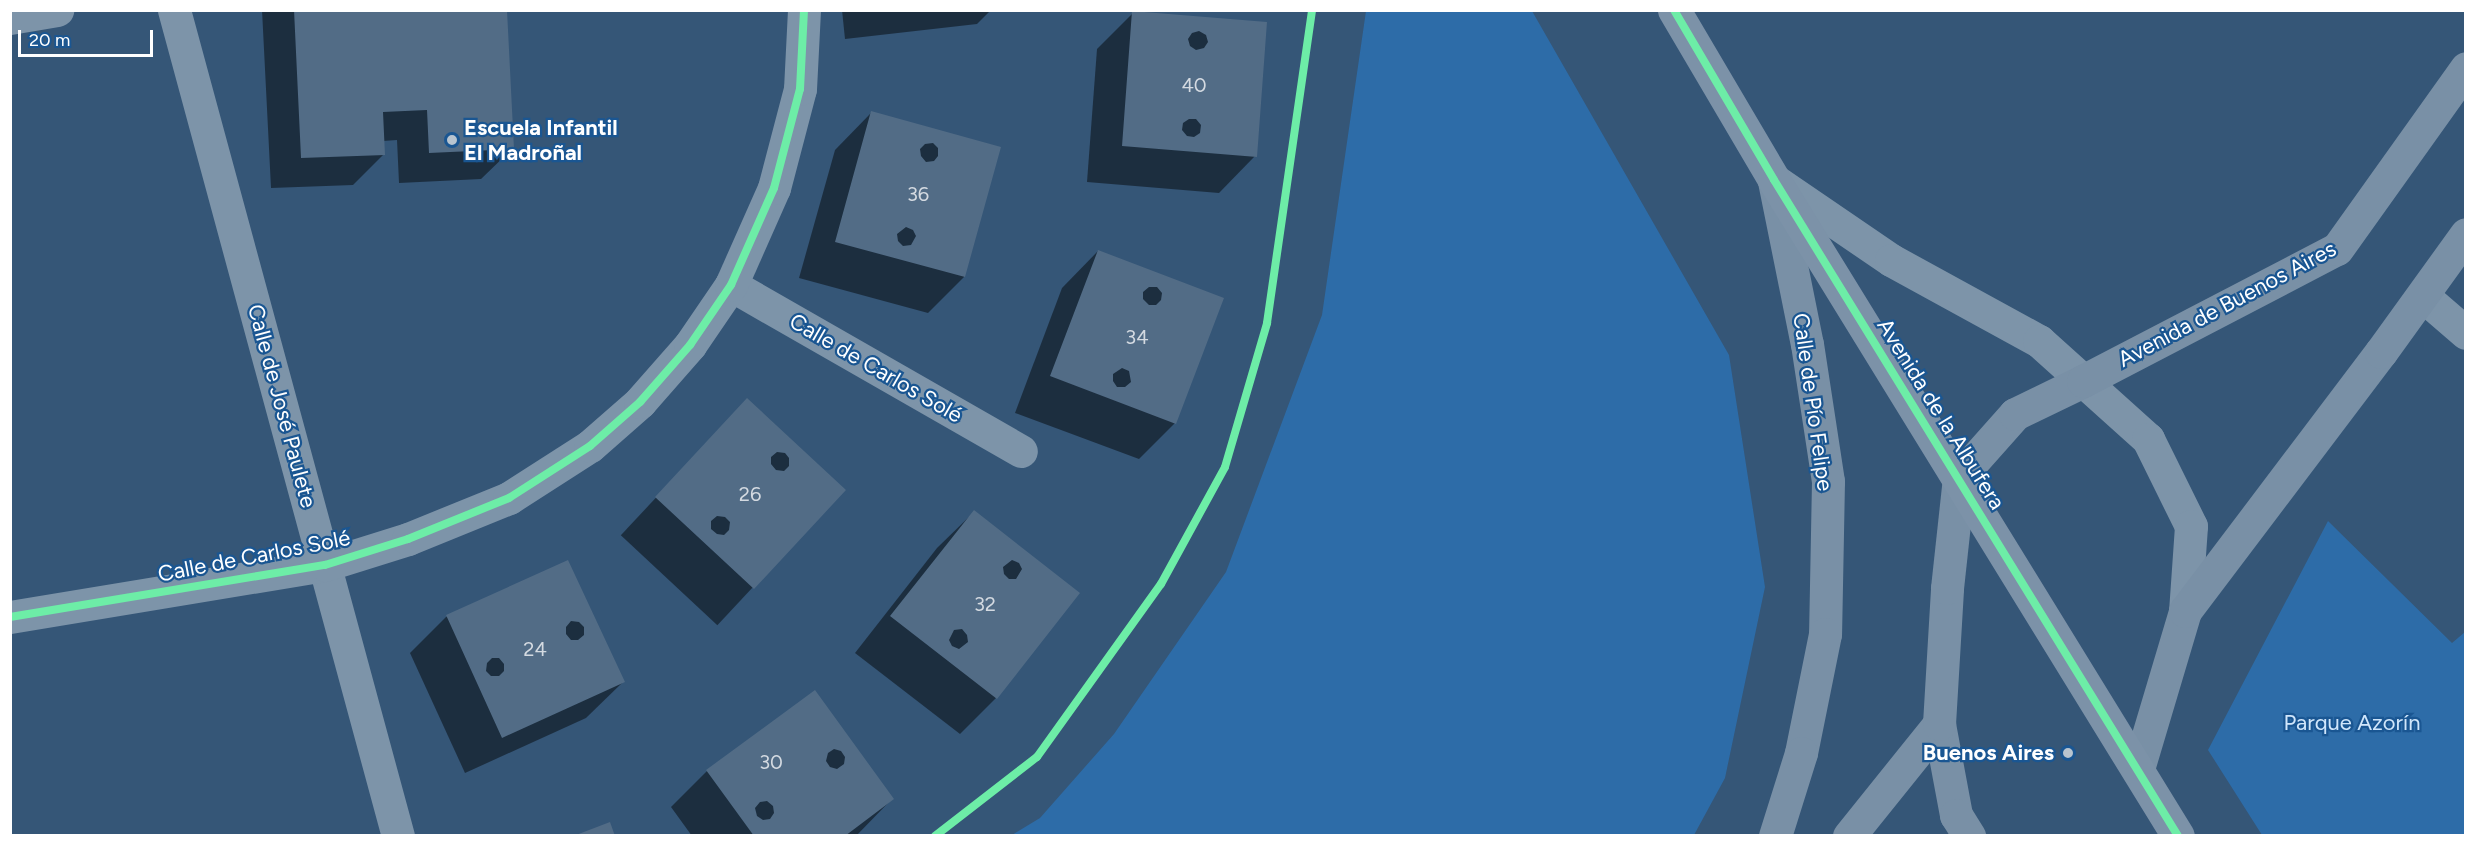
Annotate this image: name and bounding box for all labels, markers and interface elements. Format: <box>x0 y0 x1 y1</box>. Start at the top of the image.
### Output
scale bar <box>21 18 156 56</box>
text: 20 m <box>29 29 70 51</box>
house number: 40 <box>1181 73 1207 97</box>
place label: Escuela Infantil El Madroñal <box>464 114 618 166</box>
marker: Escuela Infantil El Madroñal <box>445 133 459 147</box>
house number: 36 <box>907 182 929 206</box>
street label: Avenida de Buenos Aires <box>2113 235 2341 373</box>
street label: Calle de José Paulete <box>242 301 322 511</box>
street label: Calle de Carlos Solé <box>785 308 967 428</box>
street label: Calle de Pío Felipe <box>1787 311 1839 493</box>
street label: Avenida de la Albufera <box>1871 314 2011 514</box>
house number: 34 <box>1125 325 1149 349</box>
house number: 26 <box>739 482 761 506</box>
street label: Calle de Carlos Solé <box>156 524 352 588</box>
house number: 32 <box>974 592 996 616</box>
house number: 24 <box>523 637 547 661</box>
park label: Parque Azorín <box>2284 710 2420 736</box>
place label: Buenos Aires <box>1923 740 2054 766</box>
marker: Buenos Aires <box>2059 744 2077 762</box>
house number: 30 <box>759 750 783 774</box>

